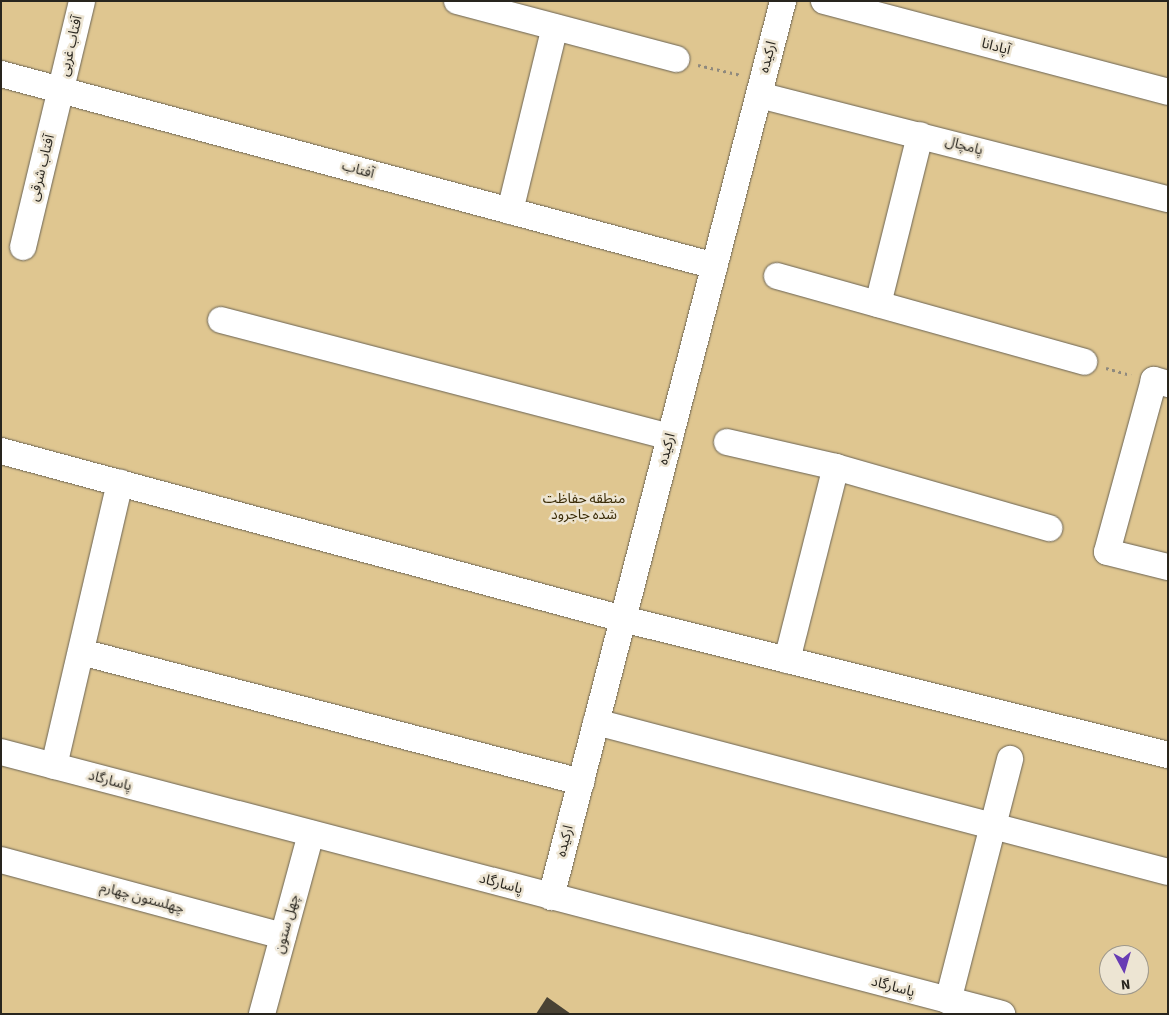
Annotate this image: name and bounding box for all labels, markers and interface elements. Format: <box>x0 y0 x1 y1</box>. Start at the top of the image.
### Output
street label: آفتاب غربی <box>56 14 86 78</box>
street label: آپادانا <box>980 35 1012 59</box>
street label: ارکیده <box>756 39 780 75</box>
street label: آفتاب شرقی <box>26 133 58 203</box>
street label: پامچال <box>943 133 985 159</box>
street label: آفتاب <box>340 158 376 182</box>
street label: ارکیده <box>655 431 679 467</box>
park label: منطقه حفاظت شده جاجرود <box>543 491 625 524</box>
street label: پاسارگاد <box>86 767 134 795</box>
street label: ارکیده <box>553 823 577 859</box>
street label: پاسارگاد <box>477 870 525 898</box>
street label: چهلستون چهارم <box>98 879 186 917</box>
street label: چهل ستون <box>271 892 303 956</box>
north arrow <box>1099 945 1149 995</box>
street label: پاسارگاد <box>869 973 917 1001</box>
text: N <box>1120 973 1131 994</box>

